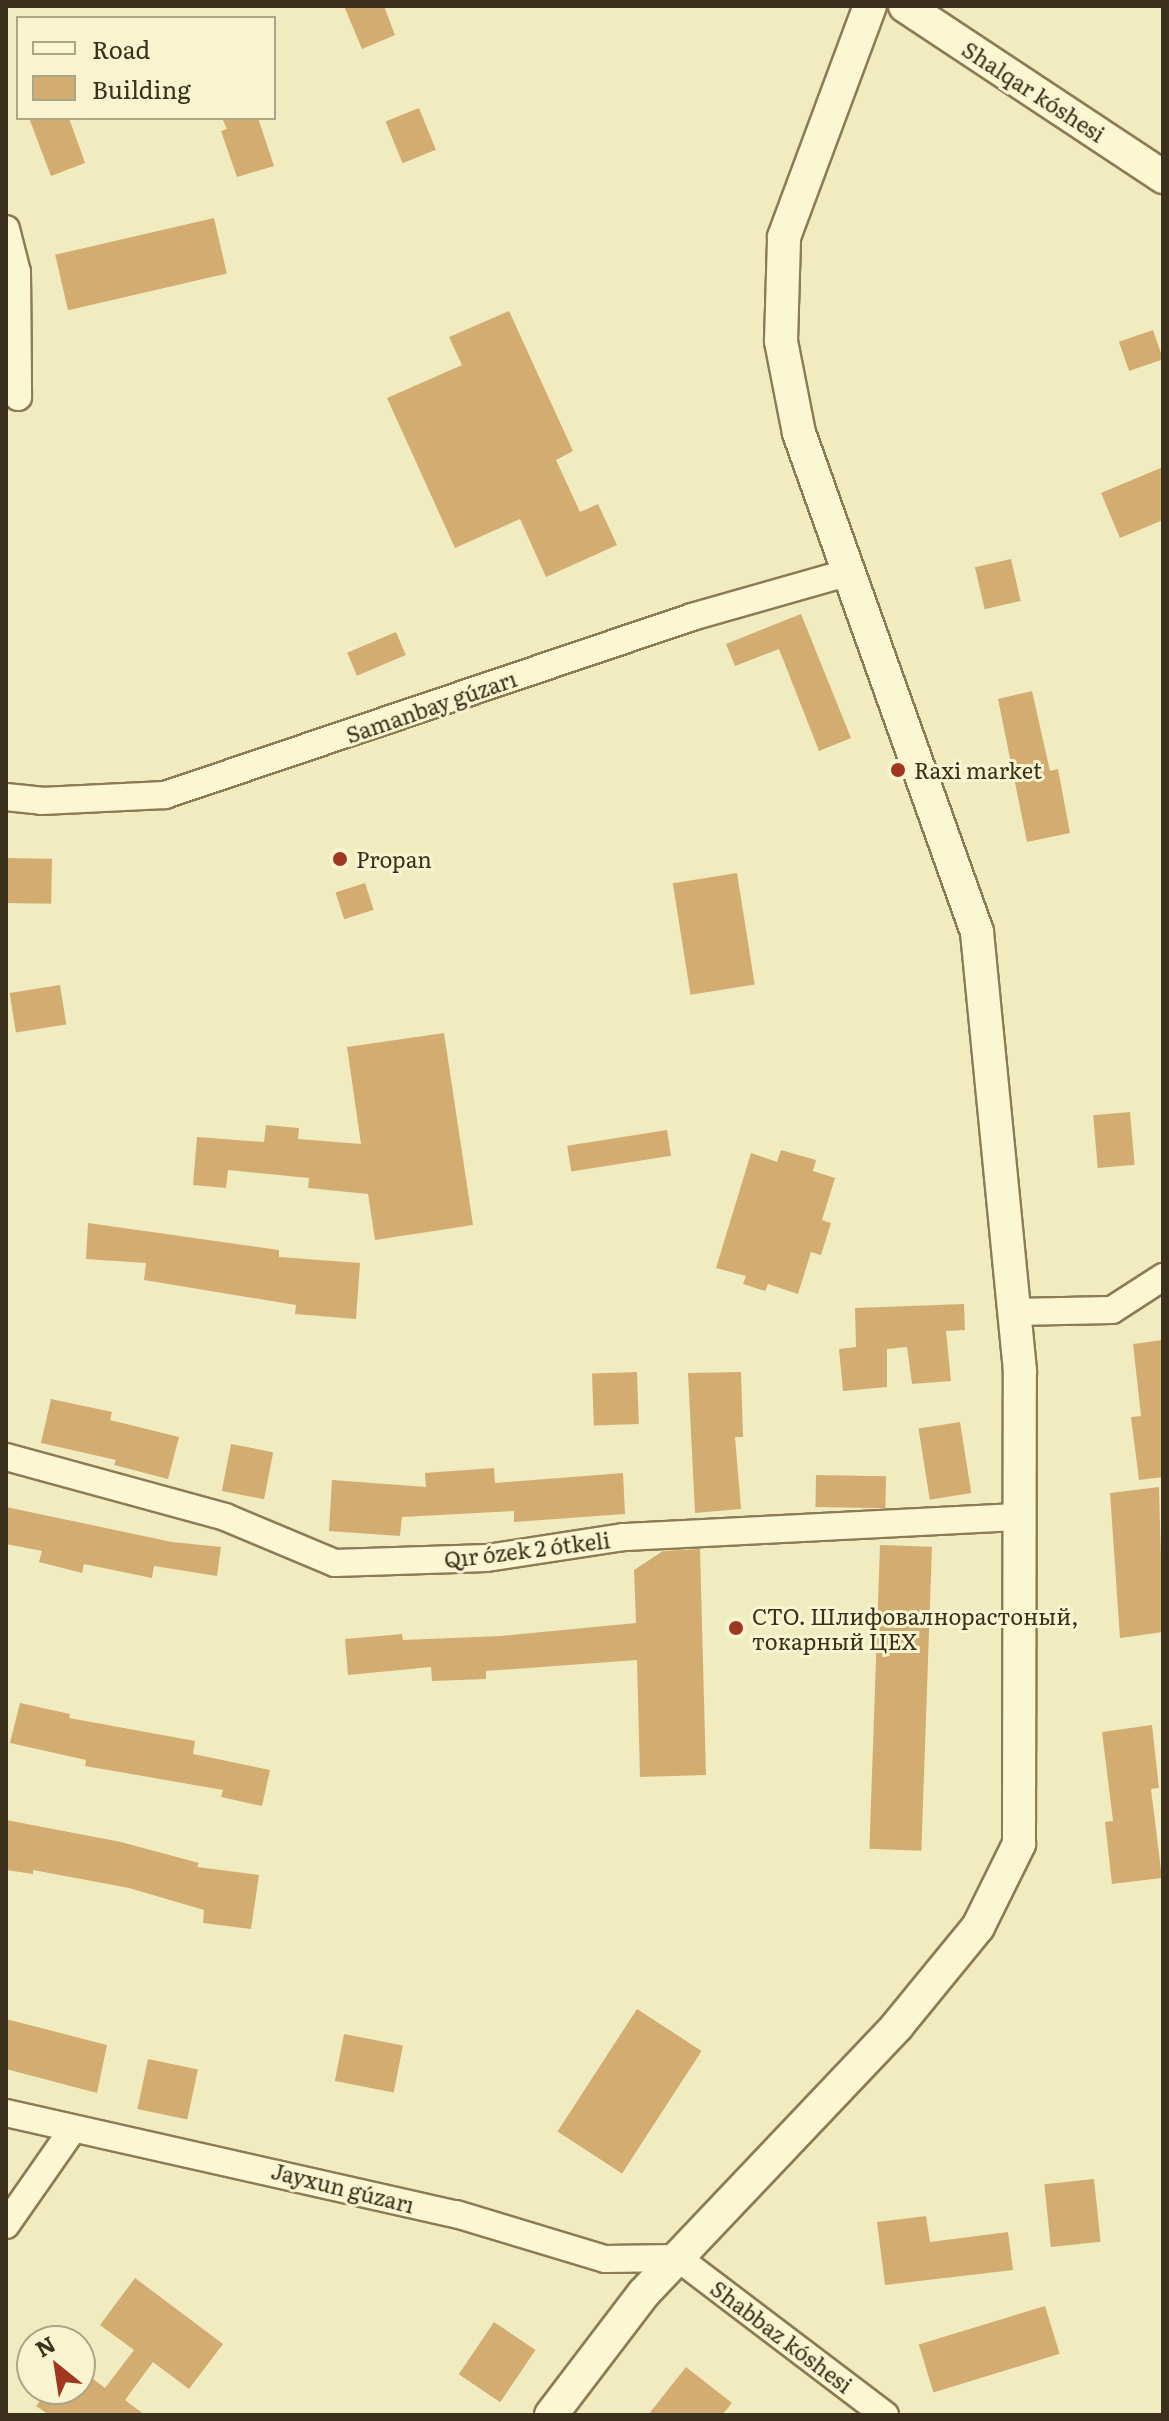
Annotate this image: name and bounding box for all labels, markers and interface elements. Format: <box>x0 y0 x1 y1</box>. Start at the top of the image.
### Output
legend <box>16 16 276 120</box>
text: Road <box>92 31 150 66</box>
street label: Shalqar kóshesi <box>958 35 1110 147</box>
text: Building <box>92 71 191 106</box>
street label: Samanbay gúzarı <box>342 664 520 748</box>
place label: Raxi market <box>914 757 1042 783</box>
marker: Raxi market <box>889 761 907 779</box>
place label: Propan <box>356 846 432 872</box>
marker: Propan <box>331 850 349 868</box>
street label: Qır ózek 2 ótkeli <box>442 1526 612 1572</box>
place label: СТО. Шлифовалнорастоный, токарный ЦЕХ <box>752 1602 1078 1654</box>
marker: СТО. Шлифовалнорастоный, токарный ЦЕХ <box>727 1619 745 1637</box>
street label: Jayxun gúzarı <box>269 2156 417 2218</box>
street label: Shabbaz kóshesi <box>706 2274 858 2398</box>
north arrow <box>16 2325 96 2405</box>
text: N <box>29 2327 61 2364</box>

